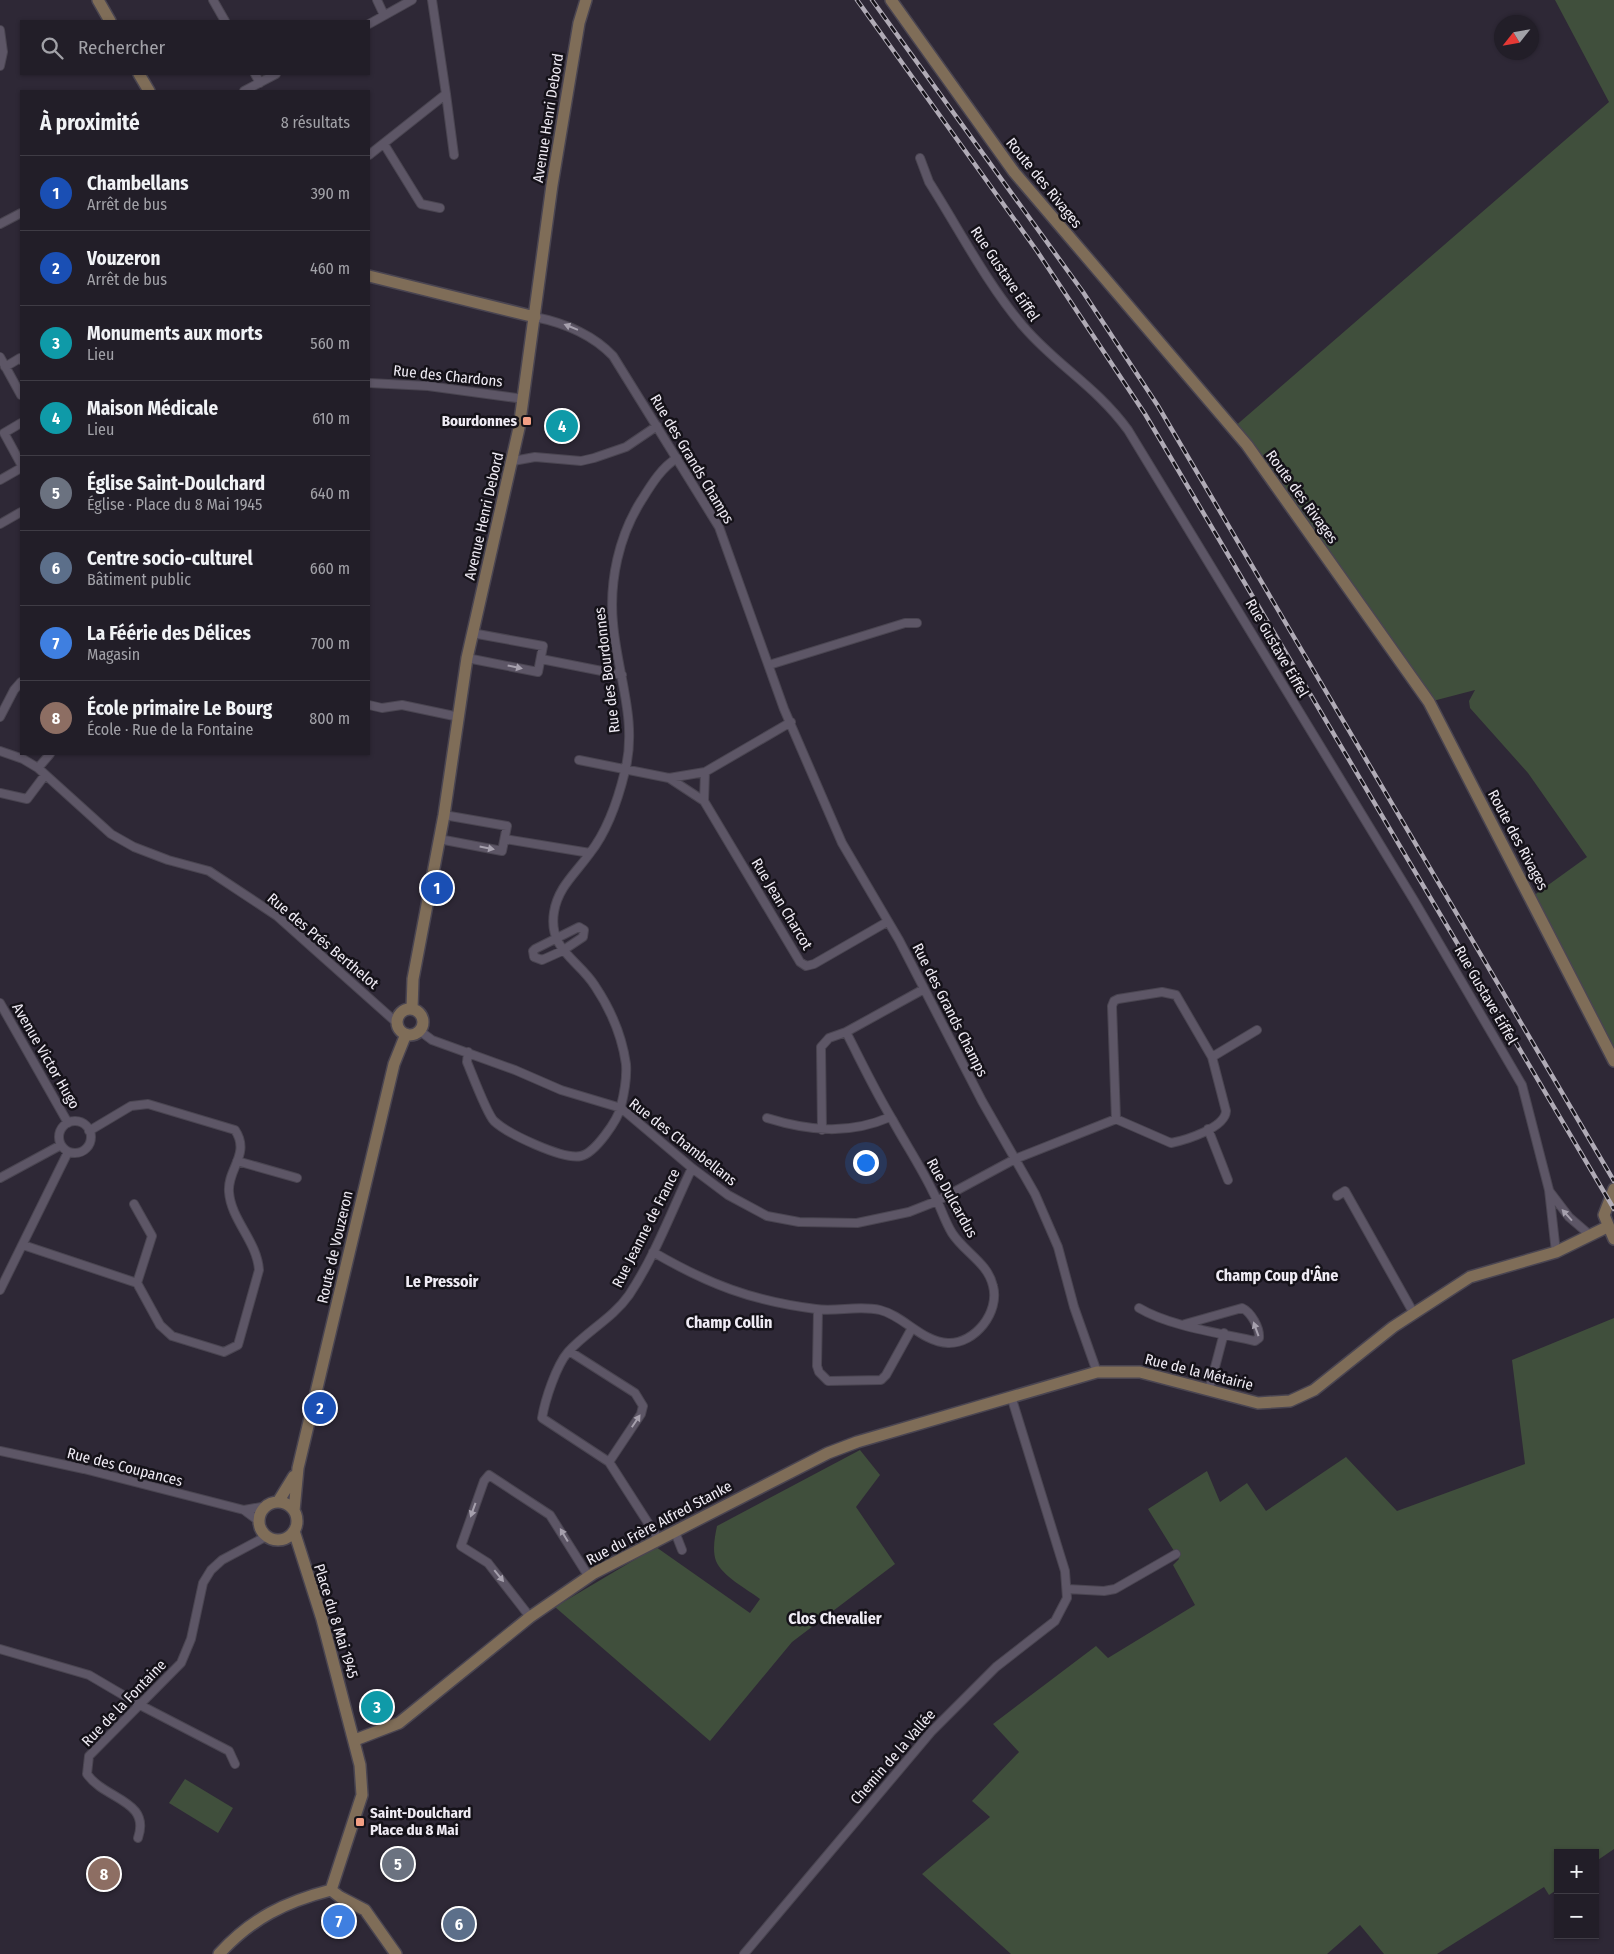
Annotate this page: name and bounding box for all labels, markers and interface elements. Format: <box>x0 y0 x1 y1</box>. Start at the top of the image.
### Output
north arrow <box>1494 15 1539 60</box>
search box <box>20 20 370 75</box>
icon: search <box>38 34 66 62</box>
text: Rechercher <box>78 36 165 59</box>
street label: Avenue Henri Debord <box>529 52 567 184</box>
text: À proximité <box>40 110 140 136</box>
text: 8 résultats <box>281 113 350 132</box>
street label: Route des Rivages <box>1002 134 1086 232</box>
text: Chambellans <box>87 172 189 195</box>
text: 1 <box>53 184 59 203</box>
text: 390 m <box>311 184 350 203</box>
text: Arrêt de bus <box>87 195 167 214</box>
street label: Rue Gustave Eiffel <box>967 223 1043 325</box>
text: Vouzeron <box>87 247 160 270</box>
text: 2 <box>52 259 60 278</box>
text: 460 m <box>310 259 350 278</box>
text: Arrêt de bus <box>87 270 167 289</box>
text: Monuments aux morts <box>87 322 262 345</box>
one-way arrow <box>564 323 578 331</box>
text: 3 <box>52 334 60 353</box>
text: 560 m <box>310 334 350 353</box>
text: Lieu <box>87 345 114 364</box>
street label: Rue des Chardons <box>392 361 504 391</box>
street label: Rue des Grands Champs <box>646 391 738 527</box>
text: Maison Médicale <box>87 397 218 420</box>
pin: 4 <box>546 407 578 445</box>
text: 4 <box>52 409 60 428</box>
text: 610 m <box>312 409 350 428</box>
place label: Bourdonnes <box>442 412 517 430</box>
marker: Bourdonnes <box>521 415 533 427</box>
text: Lieu <box>87 420 114 439</box>
street label: Route des Rivages <box>1262 447 1342 547</box>
street label: Avenue Henri Debord <box>461 450 507 582</box>
text: Église Saint-Doulchard <box>87 472 265 495</box>
text: 5 <box>52 484 60 503</box>
text: 640 m <box>310 484 350 503</box>
text: Église · Place du 8 Mai 1945 <box>87 495 262 514</box>
text: Centre socio-culturel <box>87 547 253 570</box>
text: 6 <box>52 559 60 578</box>
text: 660 m <box>310 559 350 578</box>
text: Bâtiment public <box>87 570 191 589</box>
street label: Rue Gustave Eiffel <box>1242 596 1312 700</box>
street label: Rue des Bourdonnes <box>590 606 624 734</box>
text: La Féérie des Délices <box>87 622 251 645</box>
text: 7 <box>53 634 59 653</box>
text: 700 m <box>311 634 350 653</box>
text: Magasin <box>87 645 140 664</box>
one-way arrow <box>507 664 523 672</box>
text: École primaire Le Bourg <box>87 697 272 720</box>
text: 8 <box>52 709 60 728</box>
text: 800 m <box>309 709 350 728</box>
text: École · Rue de la Fontaine <box>87 720 253 739</box>
street label: Route des Rivages <box>1484 787 1552 893</box>
one-way arrow <box>480 845 496 853</box>
street label: Rue Jean Charcot <box>748 855 816 953</box>
pin: 1 <box>421 869 453 907</box>
street label: Rue des Prés Berthelot <box>264 889 382 993</box>
street label: Rue des Grands Champs <box>908 940 992 1080</box>
street label: Rue Gustave Eiffel <box>1451 943 1521 1047</box>
street label: Avenue Victor Hugo <box>8 1000 84 1112</box>
street label: Rue des Chambellans <box>626 1094 740 1190</box>
your location <box>853 1150 879 1176</box>
street label: Rue Dulcardus <box>923 1155 981 1241</box>
street label: Rue Jeanne de France <box>608 1166 684 1290</box>
street label: Route de Vouzeron <box>313 1189 357 1305</box>
one-way arrow <box>1561 1210 1573 1222</box>
district label: Champ Coup d'Âne <box>1216 1265 1338 1285</box>
district label: Le Pressoir <box>406 1272 479 1291</box>
district label: Champ Collin <box>686 1313 772 1332</box>
one-way arrow <box>1252 1321 1260 1336</box>
street label: Rue de la Métairie <box>1143 1350 1255 1394</box>
pin: 2 <box>304 1389 336 1427</box>
one-way arrow <box>631 1415 641 1428</box>
street label: Rue des Coupances <box>65 1444 185 1490</box>
street label: Rue du Frère Alfred Stanke <box>583 1477 735 1569</box>
one-way arrow <box>469 1503 477 1518</box>
one-way arrow <box>559 1528 568 1541</box>
street label: Place du 8 Mai 1945 <box>310 1562 362 1681</box>
one-way arrow <box>493 1569 504 1582</box>
district label: Clos Chevalier <box>788 1609 882 1628</box>
street label: Rue de la Fontaine <box>78 1656 170 1750</box>
pin: 3 <box>361 1688 393 1726</box>
street label: Chemin de la Vallée <box>847 1706 939 1808</box>
place label: Saint-Doulchard Place du 8 Mai <box>370 1804 471 1839</box>
marker: Saint-Doulchard Place du 8 Mai <box>354 1816 366 1828</box>
pin: 5 <box>382 1845 414 1883</box>
map controls <box>1554 1849 1599 1939</box>
button: + <box>1554 1849 1599 1894</box>
pin: 8 <box>88 1855 120 1893</box>
button: − <box>1554 1894 1599 1939</box>
pin: 7 <box>323 1902 355 1940</box>
pin: 6 <box>443 1905 475 1943</box>

